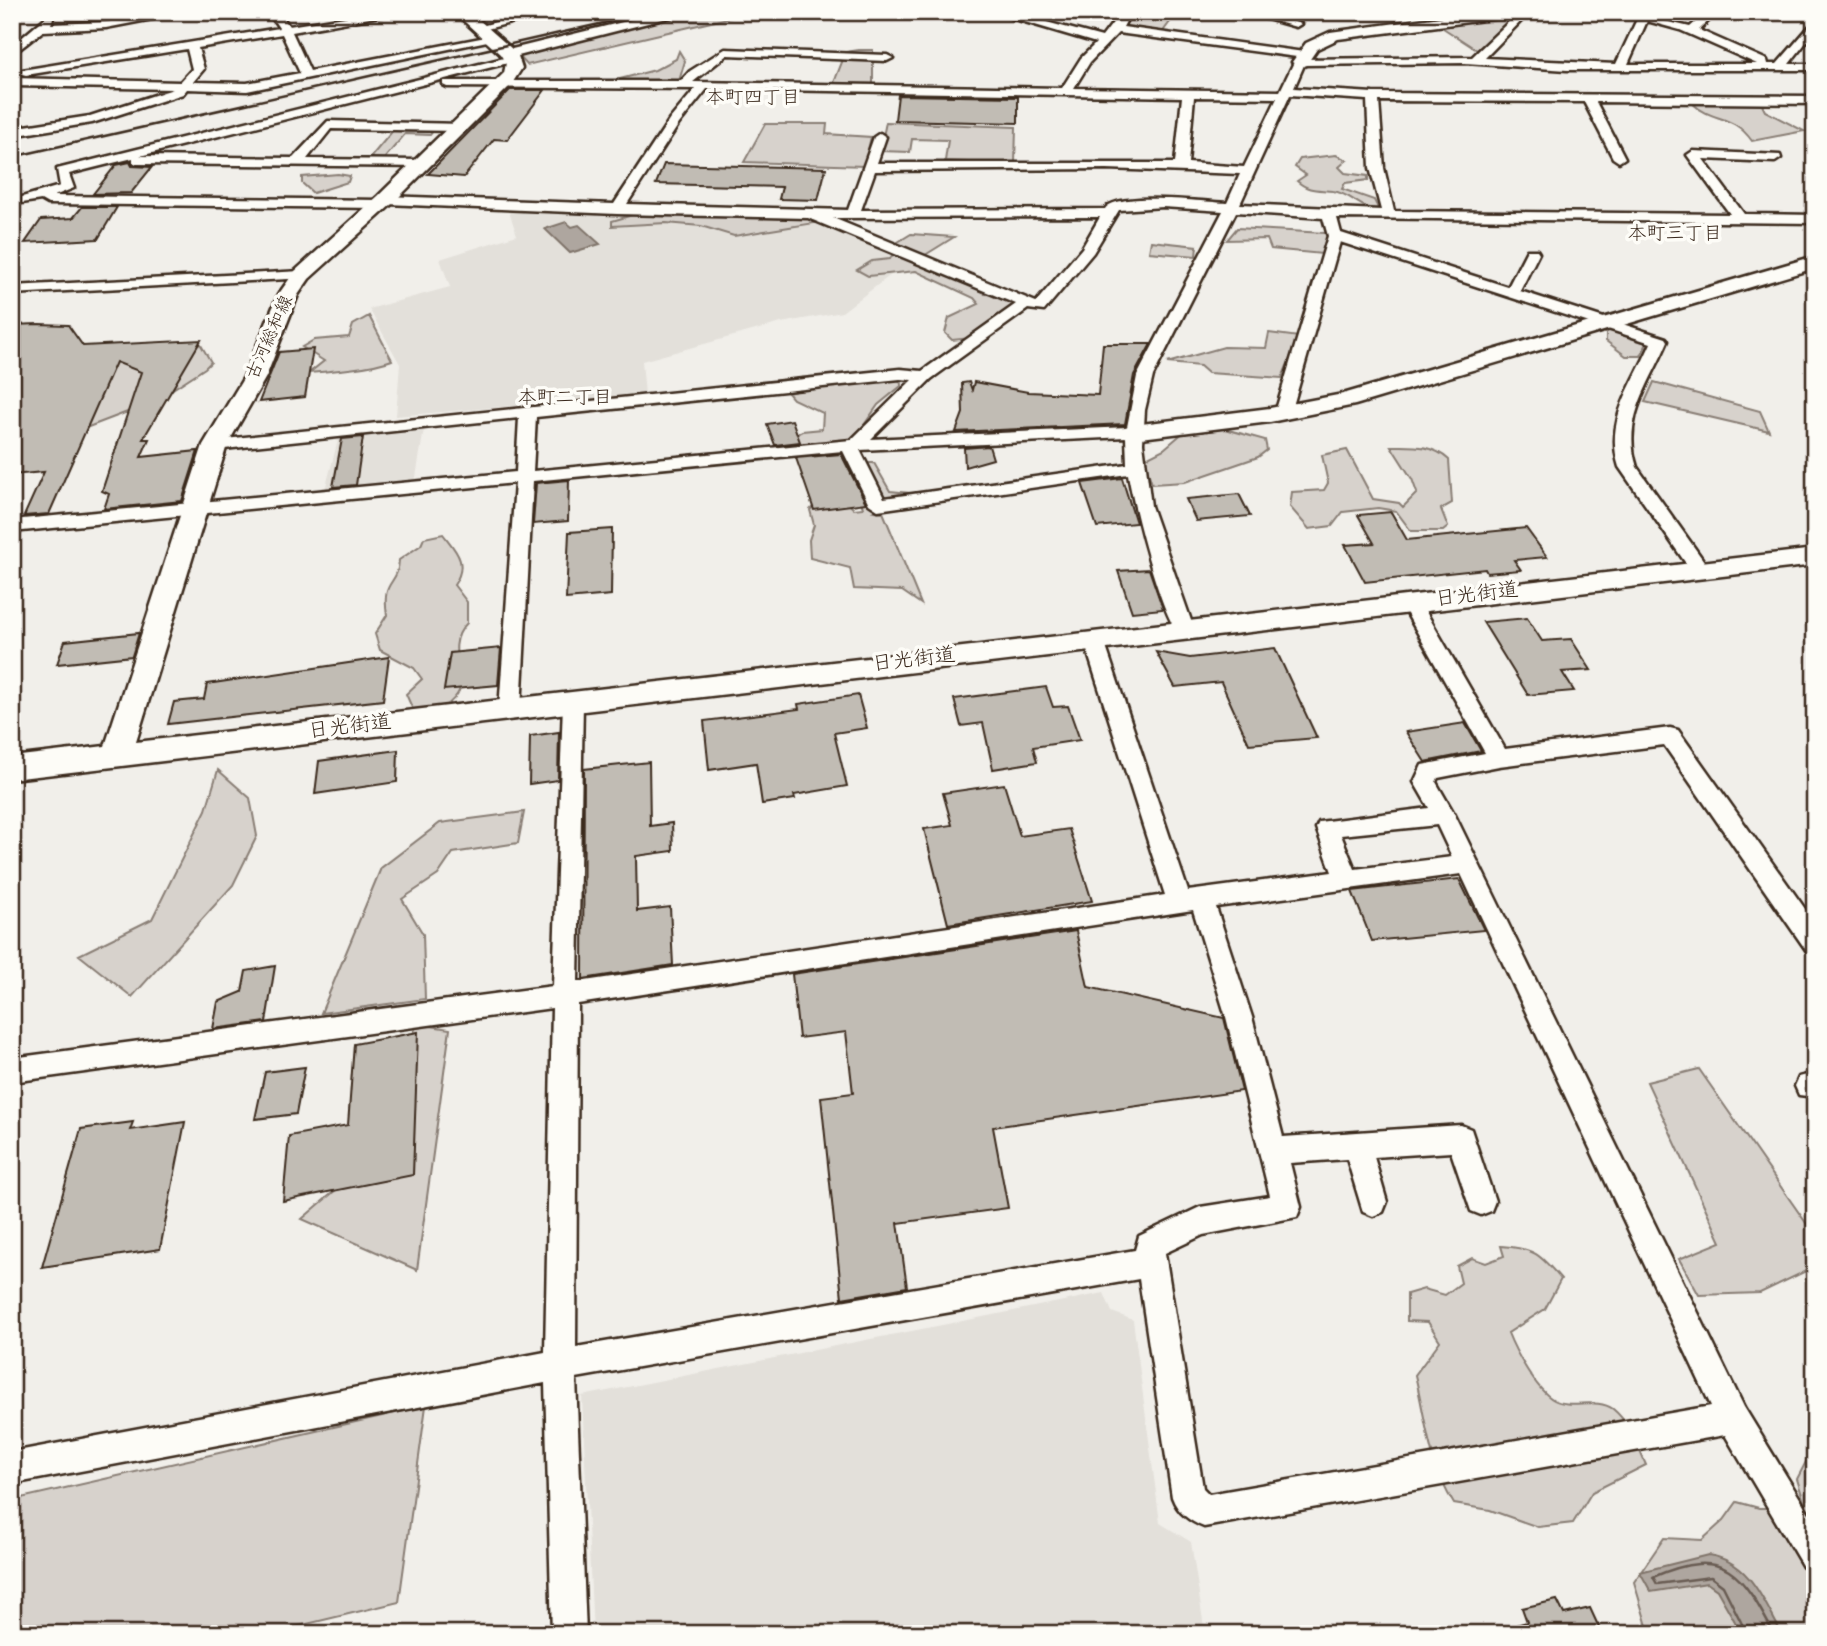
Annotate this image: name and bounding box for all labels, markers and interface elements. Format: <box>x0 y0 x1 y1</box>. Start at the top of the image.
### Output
district label: 本町四丁目 <box>705 87 801 111</box>
district label: 本町三丁目 <box>1627 223 1723 247</box>
street label: 古河総和線 <box>242 292 299 383</box>
district label: 本町二丁目 <box>517 387 613 411</box>
street label: 日光街道 <box>1434 578 1520 615</box>
street label: 日光街道 <box>871 643 957 680</box>
street label: 日光街道 <box>307 710 393 747</box>

